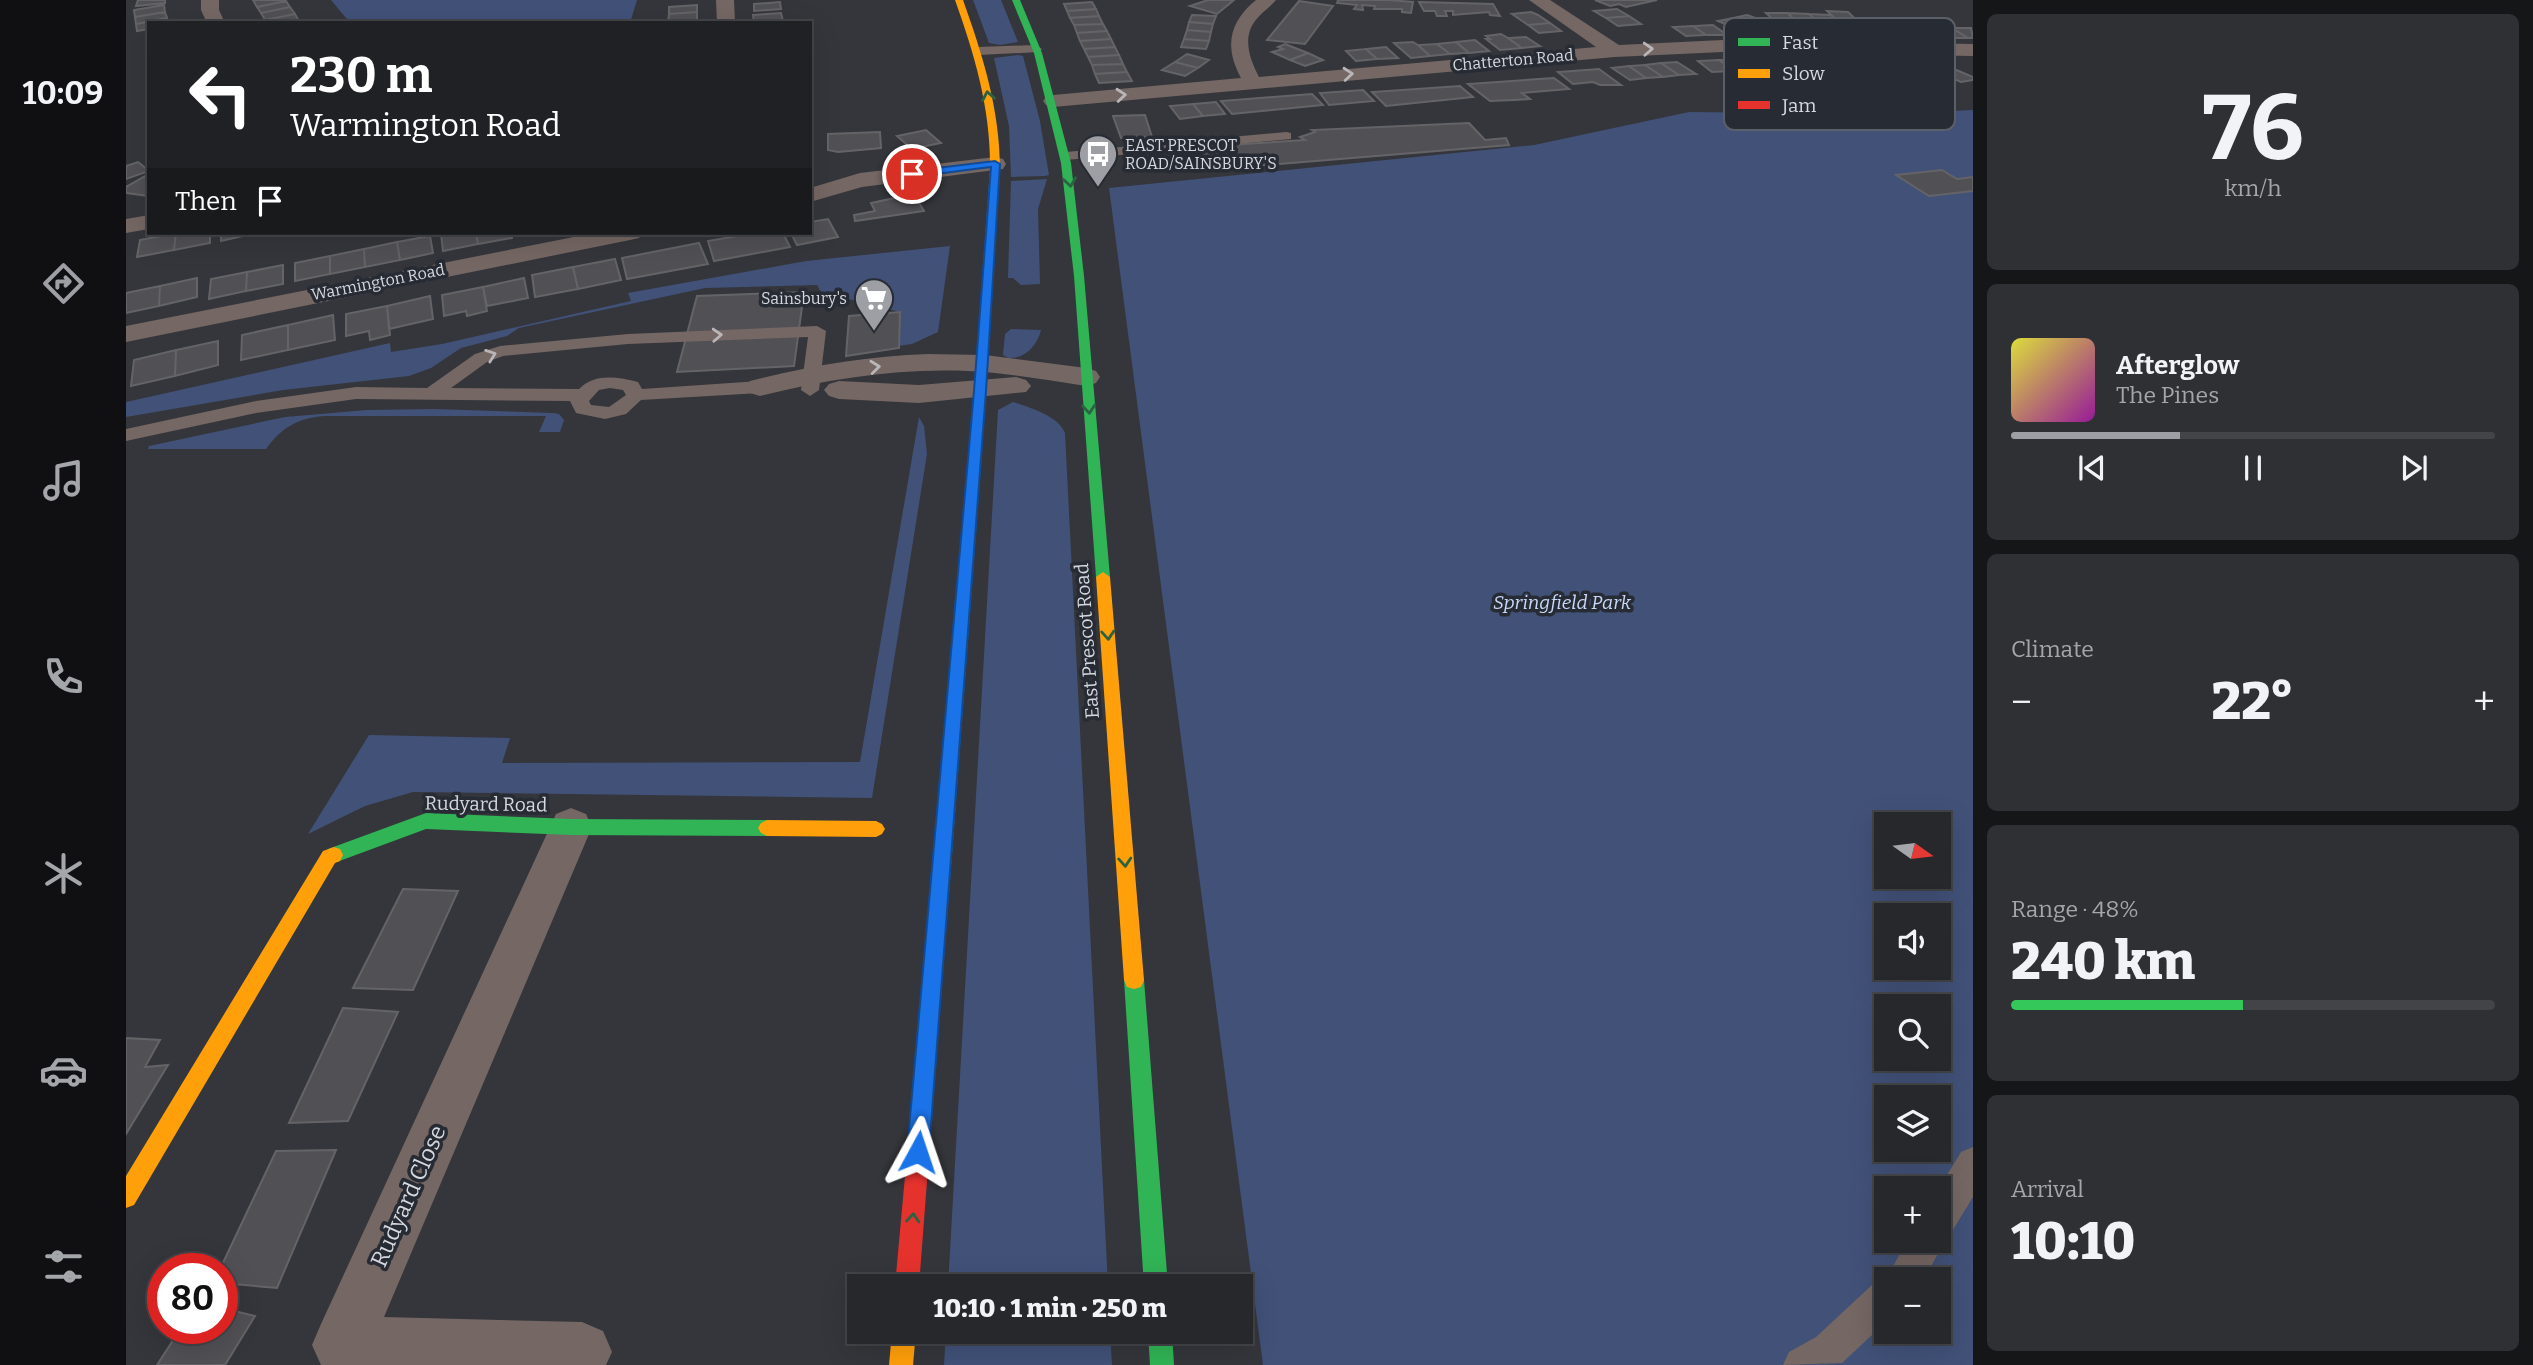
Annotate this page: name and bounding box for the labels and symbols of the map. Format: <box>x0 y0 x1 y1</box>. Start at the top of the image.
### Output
legend <box>1724 18 1955 130</box>
text: Fast <box>1782 31 1819 54</box>
one-way arrow <box>1643 42 1654 57</box>
street label: Chatterton Road <box>1452 45 1575 75</box>
text: Slow <box>1782 62 1825 85</box>
one-way arrow <box>1342 67 1354 82</box>
one-way arrow <box>1116 88 1127 103</box>
one-way arrow <box>981 90 996 102</box>
text: Jam <box>1781 94 1816 117</box>
bus stop icon: EAST PRESCOT ROAD/SAINSBURY'S <box>1077 133 1119 188</box>
place label: EAST PRESCOT ROAD/SAINSBURY'S <box>1125 136 1277 173</box>
pin <box>882 144 942 204</box>
one-way arrow <box>1063 176 1078 188</box>
street label: Warmington Road <box>310 260 447 304</box>
supermarket icon: Sainsbury's <box>853 277 895 332</box>
place label: Sainsbury's <box>761 289 847 308</box>
one-way arrow <box>712 328 723 343</box>
one-way arrow <box>485 349 497 363</box>
one-way arrow <box>870 360 881 375</box>
one-way arrow <box>1081 404 1096 415</box>
street label: East Prescot Road <box>1070 562 1104 720</box>
park label: Springfield Park <box>1493 591 1632 614</box>
one-way arrow <box>1101 630 1116 641</box>
street label: Rudyard Road <box>424 791 548 817</box>
north arrow <box>1874 812 1951 889</box>
one-way arrow <box>1117 857 1132 868</box>
position arrow <box>881 1115 955 1189</box>
street label: Rudyard Close <box>364 1121 452 1271</box>
one-way arrow <box>905 1212 920 1223</box>
speed limit sign: 80 <box>147 1253 238 1344</box>

